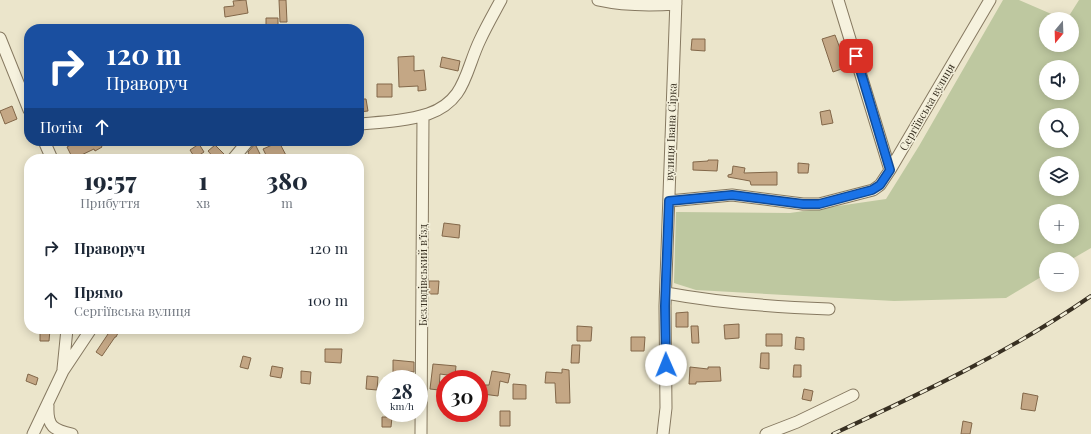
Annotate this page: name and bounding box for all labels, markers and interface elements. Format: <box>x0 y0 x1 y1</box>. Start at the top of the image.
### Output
north arrow <box>1039 12 1079 52</box>
map controls <box>1039 12 1079 292</box>
text: 120 m <box>106 35 181 72</box>
pin <box>839 39 873 73</box>
icon: right <box>40 40 92 92</box>
icon: arrive <box>845 45 867 67</box>
street label: Сергіївська вулиця <box>895 60 958 153</box>
button: sound <box>1039 60 1079 100</box>
text: Праворуч <box>106 71 188 95</box>
street label: вулиця Івана Сірка <box>661 82 680 181</box>
button: search <box>1039 108 1079 148</box>
icon: ahead <box>91 116 113 138</box>
text: Потім <box>40 117 83 137</box>
button: layers <box>1039 156 1079 196</box>
text: 19:57 <box>84 164 136 196</box>
text: 1 <box>198 164 208 196</box>
text: 380 <box>266 164 308 196</box>
text: Прибуття <box>80 194 140 211</box>
text: хв <box>196 194 210 211</box>
text: m <box>281 194 293 211</box>
button: + <box>1039 204 1079 244</box>
street label: Безлюдівський в'їзд <box>415 224 430 326</box>
icon: right <box>40 237 62 259</box>
text: Праворуч <box>74 238 145 258</box>
text: 120 m <box>309 238 348 258</box>
button: − <box>1039 252 1079 292</box>
text: Прямо <box>74 282 123 302</box>
icon: ahead <box>40 289 62 311</box>
text: 100 m <box>307 290 348 310</box>
text: Сергіївська вулиця <box>74 302 191 319</box>
position arrow <box>645 344 687 386</box>
speed limit sign: 30 <box>436 370 488 422</box>
text: 28 <box>391 377 413 404</box>
text: km/h <box>390 399 414 413</box>

